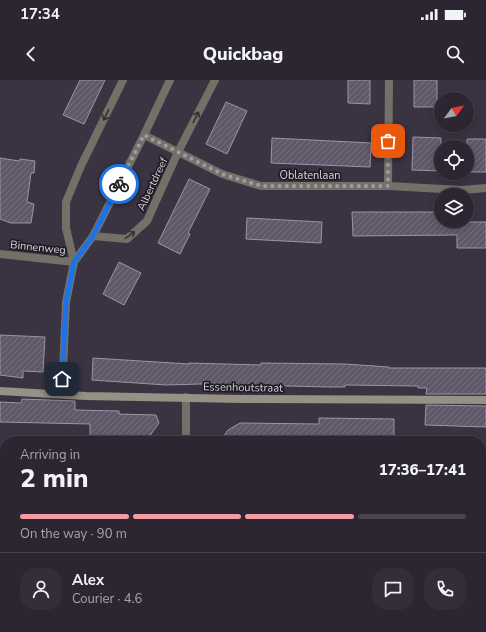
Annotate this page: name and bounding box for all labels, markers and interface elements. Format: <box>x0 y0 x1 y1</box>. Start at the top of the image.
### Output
text: 17:34 <box>20 4 60 24</box>
text: Quickbag <box>203 42 283 66</box>
icon: back <box>20 43 42 65</box>
icon: search <box>444 43 466 65</box>
north arrow <box>434 92 474 132</box>
map controls <box>434 92 474 228</box>
one-way arrow <box>102 109 109 121</box>
one-way arrow <box>193 111 200 123</box>
pin <box>371 124 405 158</box>
icon: bag <box>377 130 399 152</box>
button: locate <box>434 140 474 180</box>
street label: Albertdreef <box>134 155 171 213</box>
courier <box>99 164 139 204</box>
street label: Oblatenlaan <box>280 168 341 183</box>
icon: bike <box>108 173 130 195</box>
button: layers <box>434 188 474 228</box>
one-way arrow <box>125 231 136 239</box>
street label: Binnenweg <box>9 237 67 258</box>
pin <box>45 362 79 396</box>
icon: home <box>51 368 73 390</box>
street label: Essenhoutstraat <box>203 379 283 396</box>
text: Arriving in <box>20 446 80 464</box>
text: 17:36–17:41 <box>379 460 466 480</box>
text: 2 min <box>20 461 88 496</box>
text: On the way · 90 m <box>20 525 127 543</box>
button: person <box>20 568 62 610</box>
button: chat <box>372 568 414 610</box>
button: phone <box>424 568 466 610</box>
text: Alex <box>72 570 104 590</box>
text: Courier · 4.6 <box>72 590 142 608</box>

